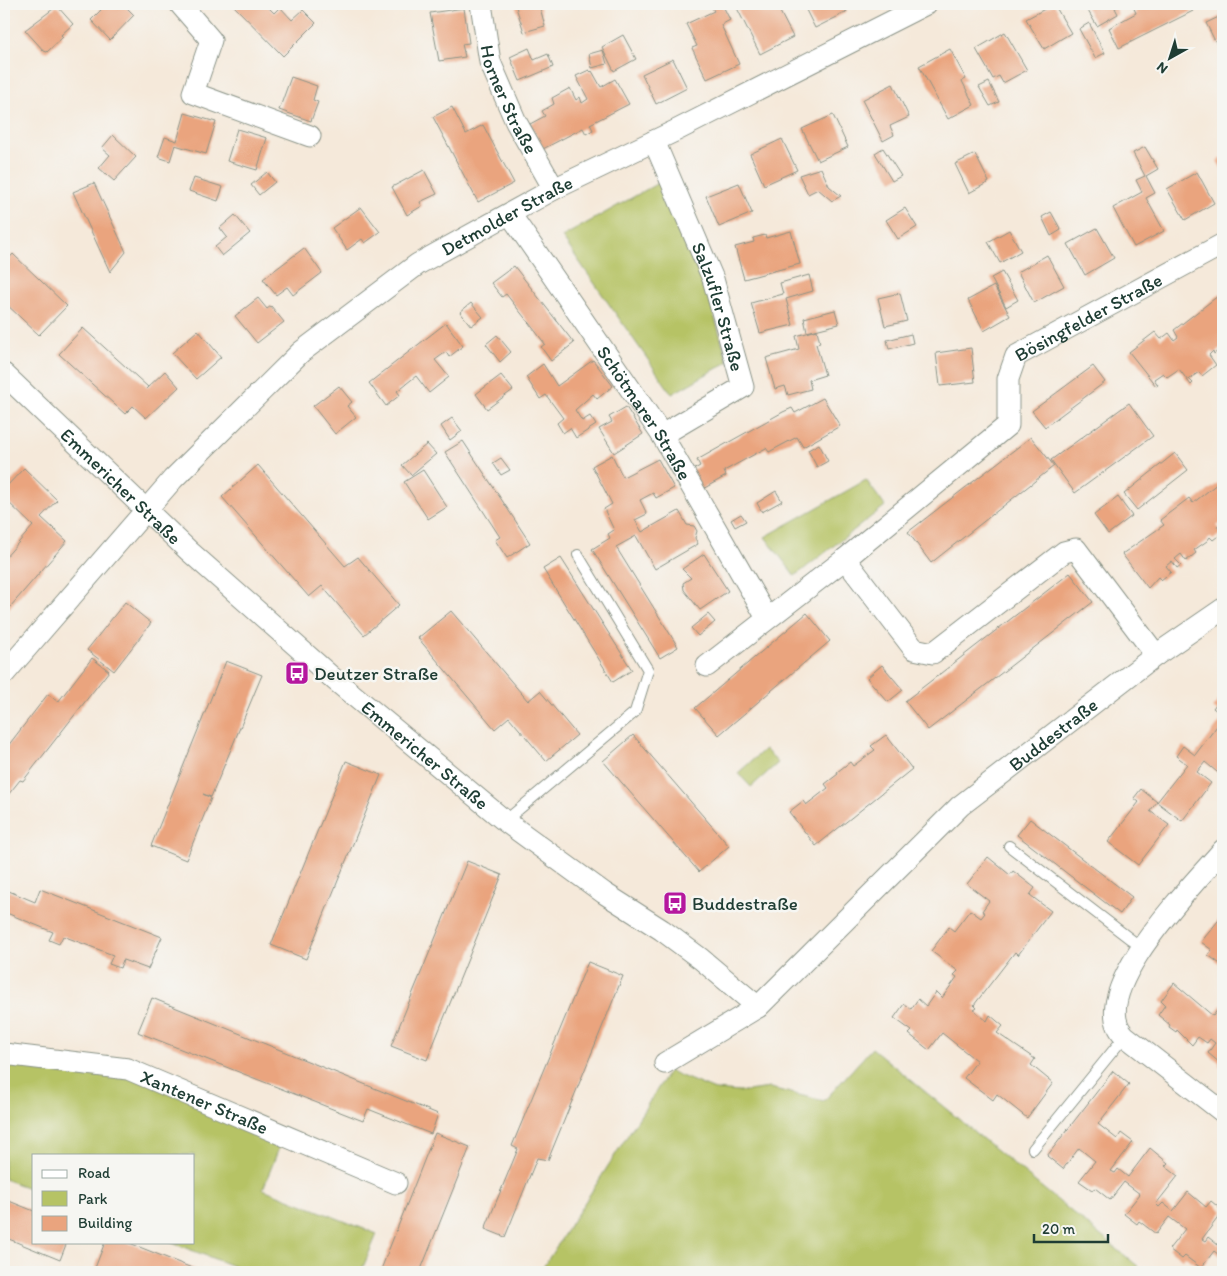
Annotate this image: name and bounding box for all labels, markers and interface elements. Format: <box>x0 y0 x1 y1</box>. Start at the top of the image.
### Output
north arrow <box>1144 32 1194 82</box>
street label: Horner Straße <box>476 43 543 158</box>
text: N <box>1153 58 1171 77</box>
street label: Detmolder Straße <box>437 171 576 261</box>
street label: Salzufler Straße <box>687 239 749 374</box>
street label: Bösingfelder Straße <box>1011 268 1166 367</box>
street label: Schötmarer Straße <box>592 341 696 484</box>
street label: Emmericher Straße <box>55 423 186 549</box>
bus stop icon: Deutzer Straße <box>284 660 310 686</box>
place label: Deutzer Straße <box>314 662 438 685</box>
street label: Buddestraße <box>1004 693 1102 776</box>
street label: Emmericher Straße <box>356 696 493 815</box>
bus stop icon: Buddestraße <box>662 890 688 916</box>
place label: Buddestraße <box>692 892 798 915</box>
street label: Xantener Straße <box>137 1065 272 1139</box>
legend <box>32 1154 195 1244</box>
text: Road <box>78 1164 111 1182</box>
text: Park <box>78 1190 108 1208</box>
scale bar <box>1034 1211 1108 1243</box>
text: Building <box>78 1214 132 1232</box>
text: 20 m <box>1042 1220 1076 1238</box>

